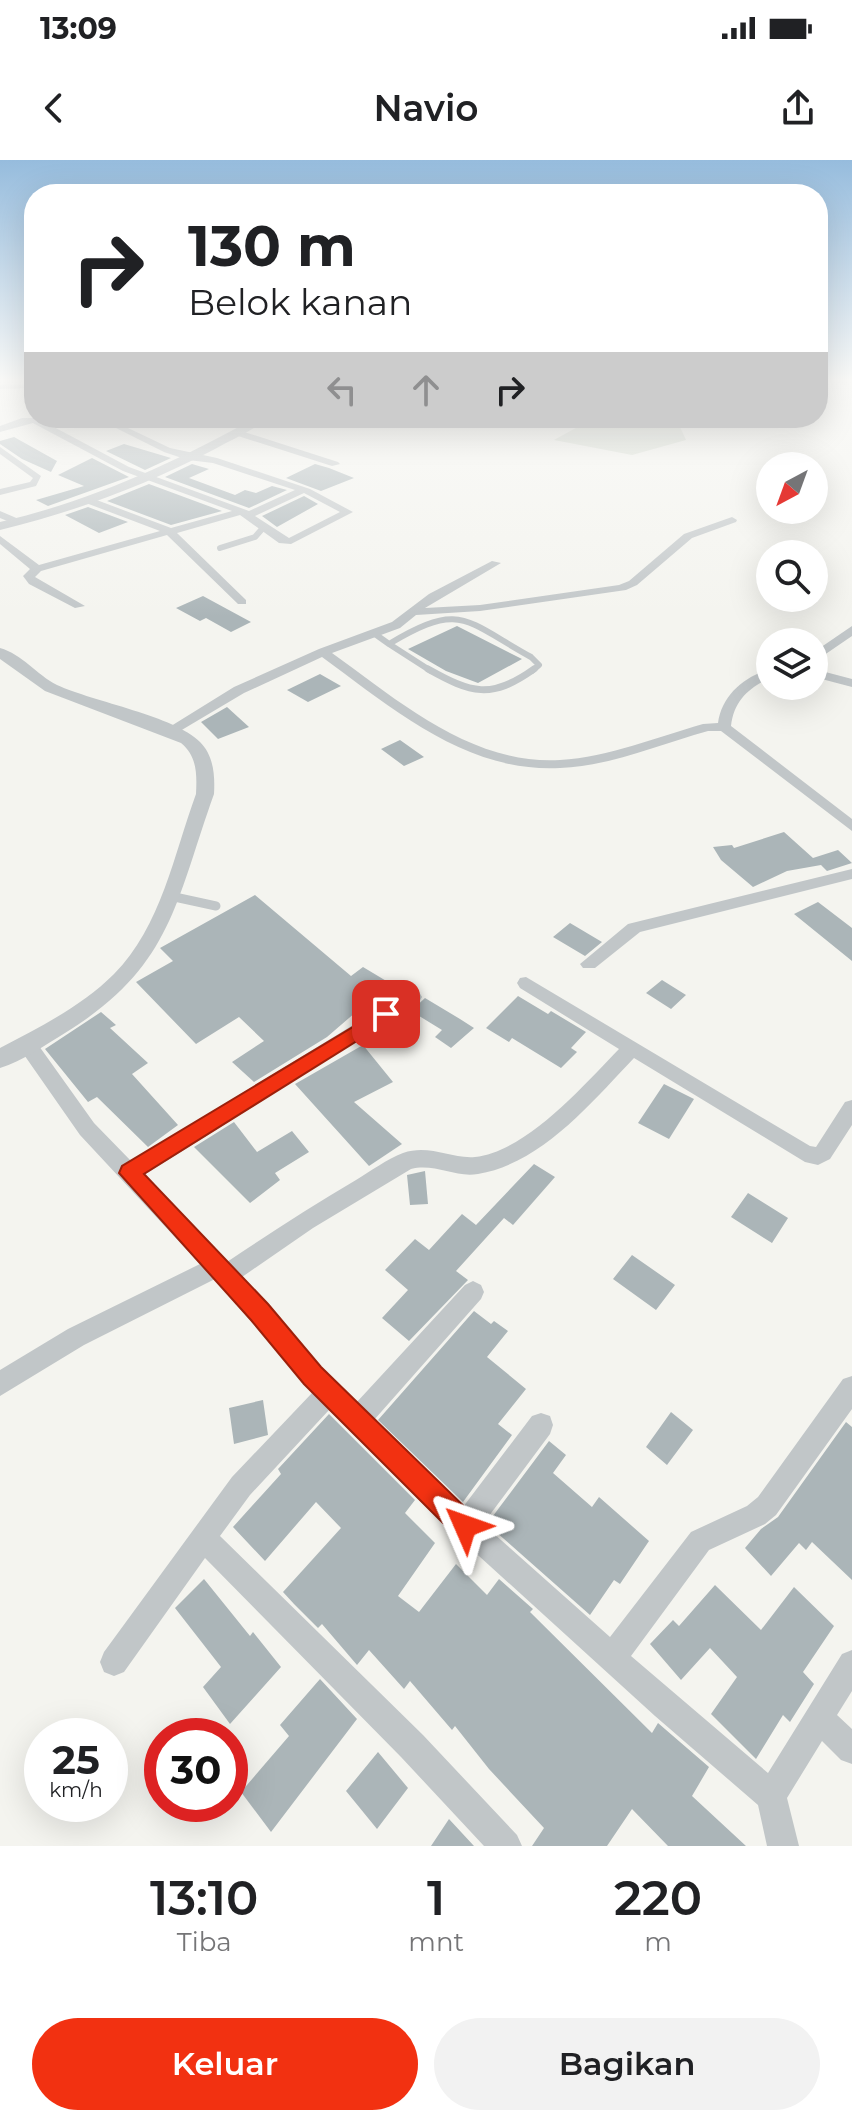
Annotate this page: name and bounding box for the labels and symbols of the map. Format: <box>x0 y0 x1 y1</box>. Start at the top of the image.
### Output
north arrow <box>756 452 828 524</box>
pin <box>352 980 420 1048</box>
position arrow <box>423 1484 507 1568</box>
speed limit sign: 30 <box>144 1718 248 1822</box>

